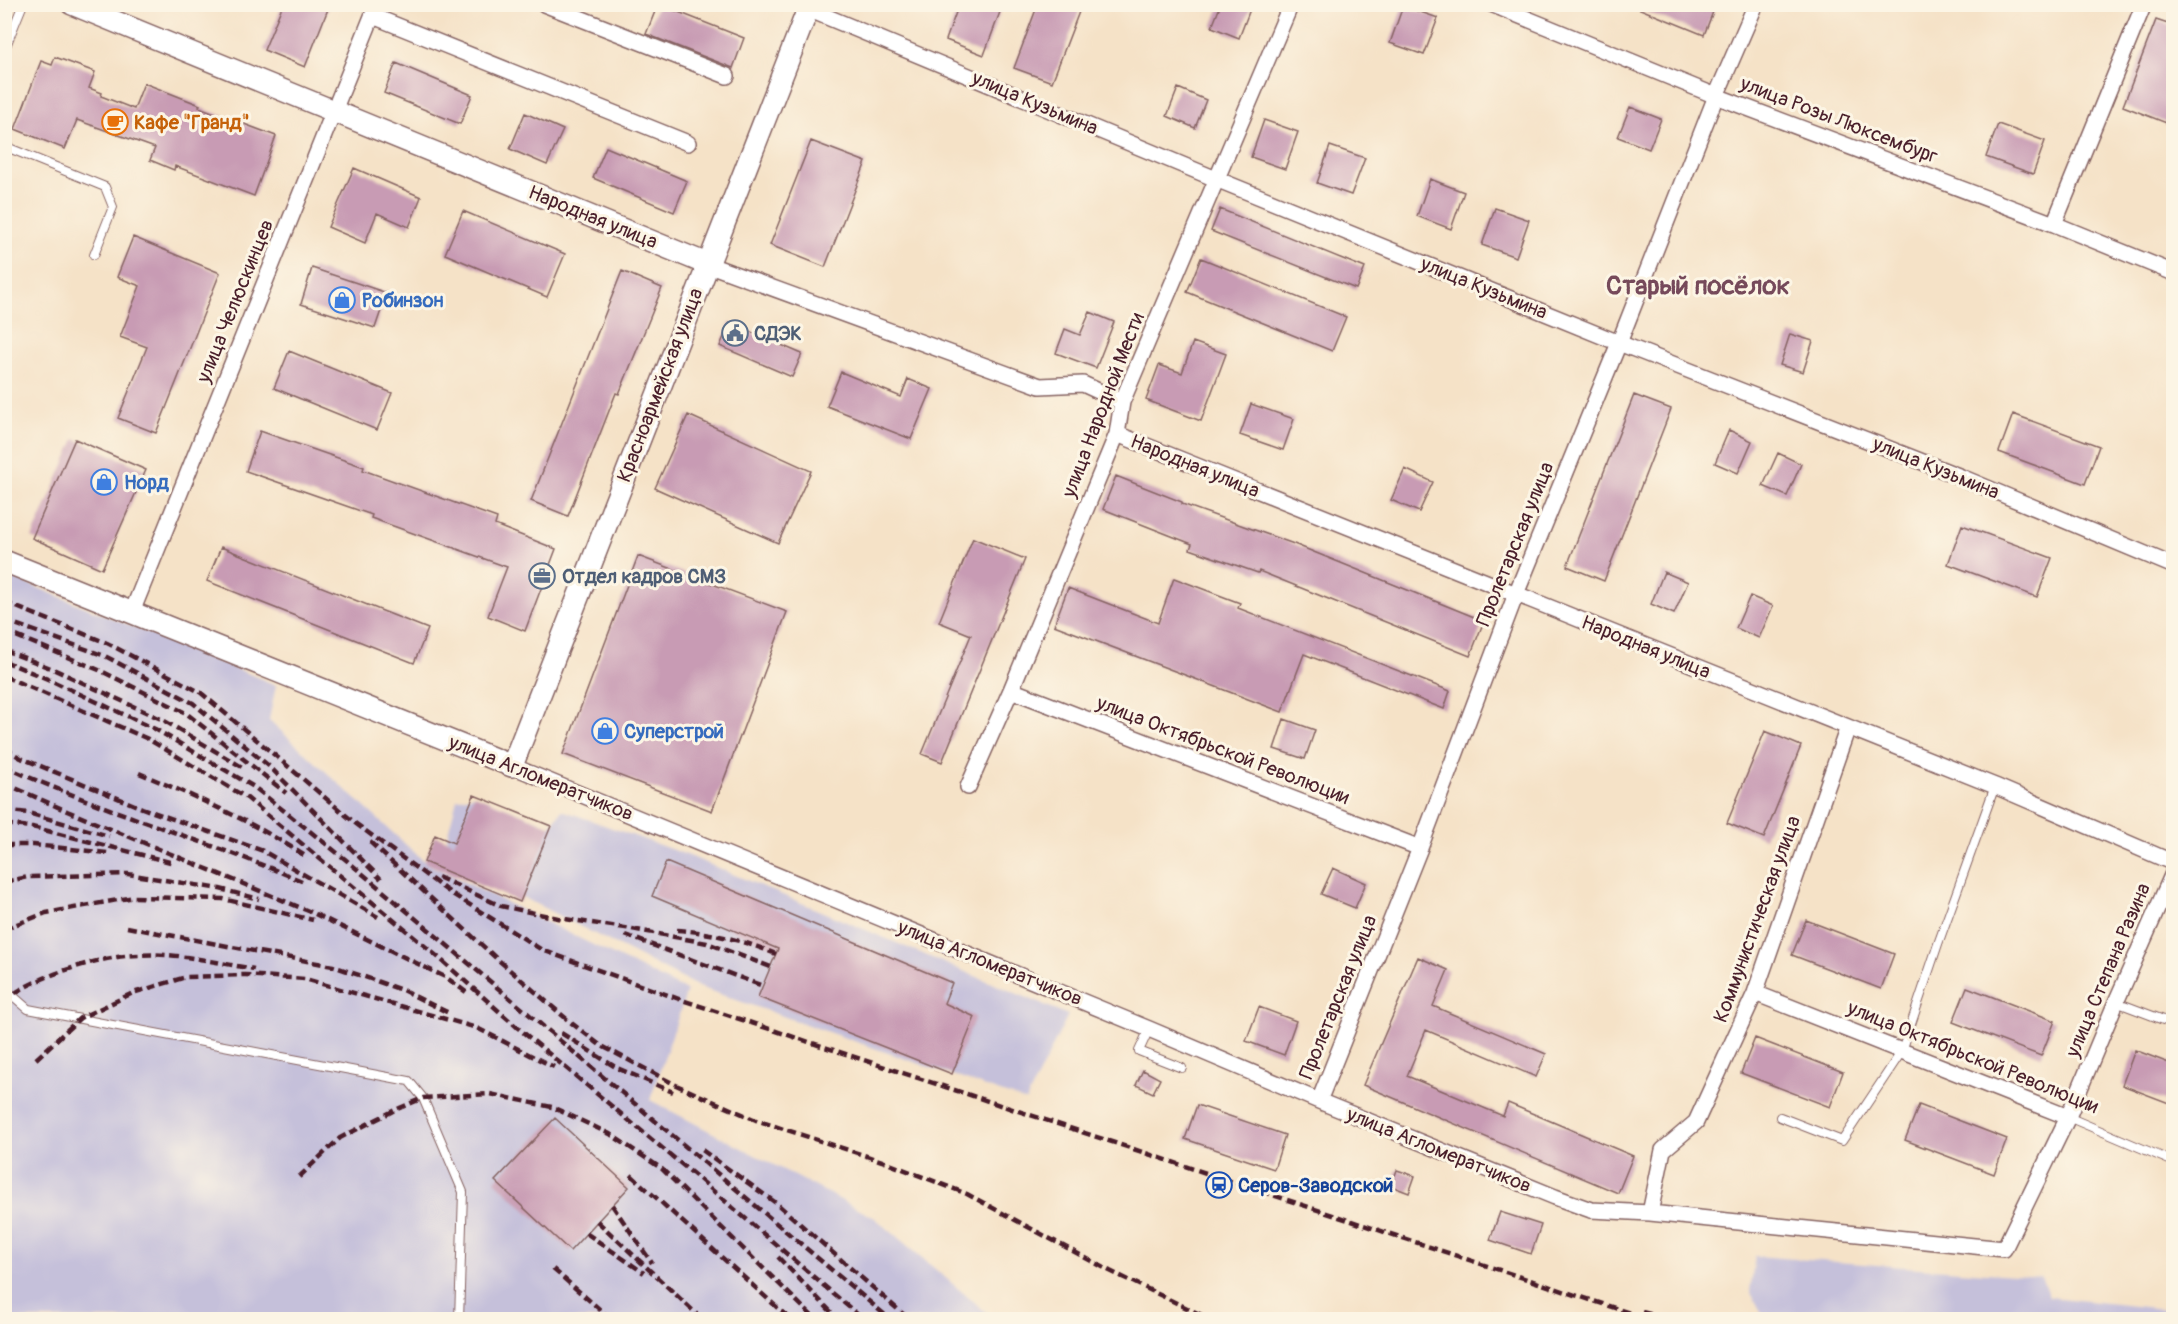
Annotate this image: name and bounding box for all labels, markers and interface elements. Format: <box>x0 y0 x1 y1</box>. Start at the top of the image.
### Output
street label: улица Кузьмина <box>967 65 1102 141</box>
street label: улица Розы Люксембург <box>1736 71 1941 169</box>
cafe icon: Кафе "Гранд" <box>100 107 130 137</box>
place label: Кафе "Гранд" <box>134 110 250 135</box>
street label: Народная улица <box>525 180 661 254</box>
street label: улица Челюскинцев <box>191 216 279 387</box>
street label: улица Кузьмина <box>1416 251 1551 325</box>
district label: Старый посёлок <box>1606 270 1790 302</box>
street label: Красноармейская улица <box>611 284 709 486</box>
shop icon: Робинзон <box>327 285 357 315</box>
place label: Робинзон <box>362 288 443 313</box>
street label: улица Народной Мести <box>1056 309 1150 502</box>
public building icon: СДЭК <box>720 318 750 348</box>
place label: СДЭК <box>754 321 802 346</box>
street label: Народная улица <box>1127 429 1263 503</box>
street label: улица Кузьмина <box>1868 431 2003 505</box>
street label: Пролетарская улица <box>1471 458 1559 630</box>
shop icon: Норд <box>89 467 119 497</box>
place label: Норд <box>124 470 170 495</box>
office icon: Отдел кадров СМЗ <box>527 561 557 591</box>
place label: Отдел кадров СМЗ <box>562 564 726 589</box>
street label: Народная улица <box>1578 610 1714 684</box>
street label: улица Октябрьской Революции <box>1092 690 1353 810</box>
shop icon: Суперстрой <box>590 716 620 746</box>
place label: Суперстрой <box>624 719 724 744</box>
street label: улица Агломератчиков <box>444 729 637 826</box>
street label: Коммунистическая улица <box>1708 812 1806 1026</box>
street label: улица Степана Разина <box>2060 879 2156 1062</box>
street label: Пролетарская улица <box>1294 911 1382 1083</box>
street label: улица Агломератчиков <box>893 914 1086 1011</box>
street label: улица Октябрьской Революции <box>1843 995 2102 1119</box>
street label: улица Агломератчиков <box>1342 1101 1535 1198</box>
station icon: Серов-Заводской <box>1204 1170 1234 1200</box>
place label: Серов-Заводской <box>1238 1173 1393 1198</box>

